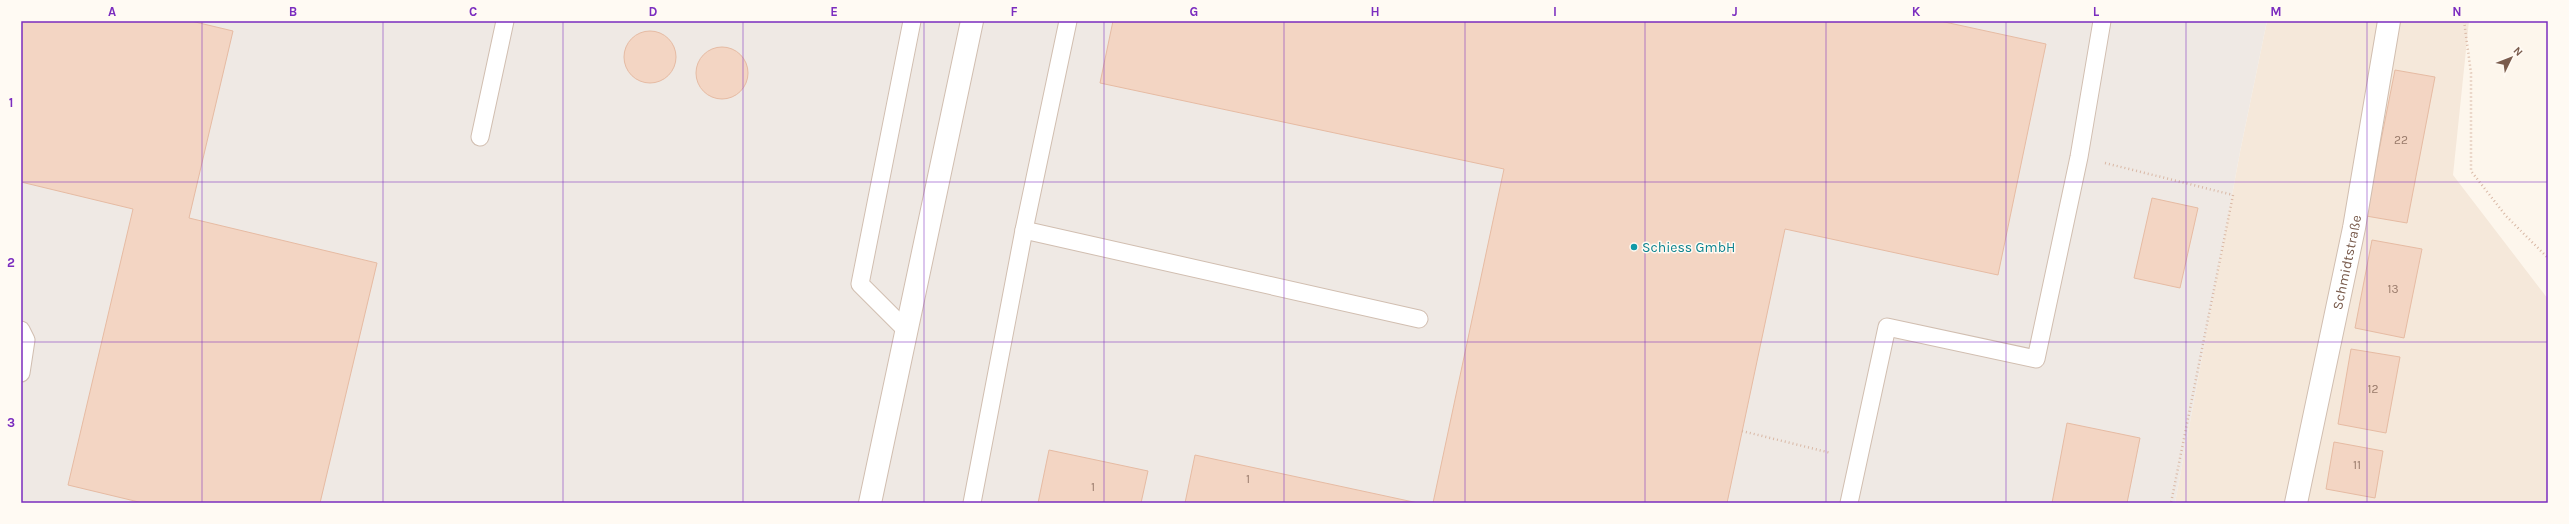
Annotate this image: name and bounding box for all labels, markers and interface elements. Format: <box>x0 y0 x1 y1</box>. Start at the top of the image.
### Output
text: A <box>108 4 116 19</box>
text: B <box>289 4 297 19</box>
text: C <box>469 4 477 19</box>
text: D <box>649 4 658 19</box>
text: E <box>830 4 838 19</box>
text: F <box>1010 4 1018 19</box>
text: G <box>1190 4 1198 19</box>
text: H <box>1370 4 1380 19</box>
text: I <box>1553 4 1557 19</box>
text: J <box>1732 4 1738 19</box>
text: K <box>1912 4 1921 19</box>
text: L <box>2093 4 2100 19</box>
text: M <box>2270 4 2282 19</box>
text: N <box>2452 4 2462 19</box>
north arrow <box>2491 38 2531 78</box>
text: N <box>2511 44 2525 59</box>
text: 1 <box>9 95 13 110</box>
house number: 22 <box>2394 133 2408 147</box>
street label: Schmidtstraße <box>2329 214 2365 311</box>
place label: Schiess GmbH <box>1642 239 1735 256</box>
marker: Schiess GmbH <box>1629 242 1639 252</box>
text: 2 <box>7 255 15 270</box>
house number: 13 <box>2387 282 2399 296</box>
house number: 12 <box>2368 382 2379 396</box>
text: 3 <box>7 415 15 430</box>
house number: 11 <box>2353 458 2361 472</box>
house number: 1 <box>1246 472 1250 486</box>
house number: 1 <box>1091 480 1095 494</box>

